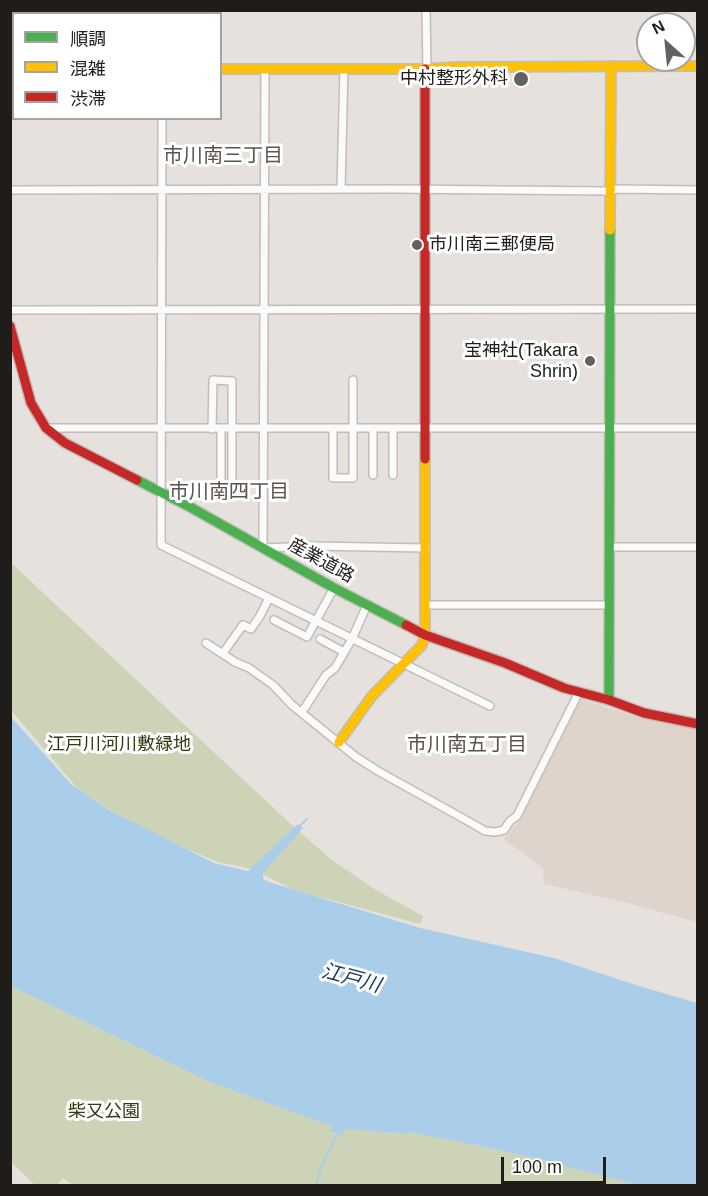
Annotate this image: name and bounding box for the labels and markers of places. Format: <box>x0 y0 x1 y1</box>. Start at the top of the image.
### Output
place label: 中村整形外科 <box>400 68 508 90</box>
marker: 中村整形外科 <box>512 70 530 88</box>
place label: 市川南三郵便局 <box>429 234 555 256</box>
marker: 市川南三郵便局 <box>410 238 424 252</box>
place label: 宝神社(Takara Shrin) <box>464 340 578 382</box>
marker: 宝神社(Takara Shrin) <box>583 354 597 368</box>

